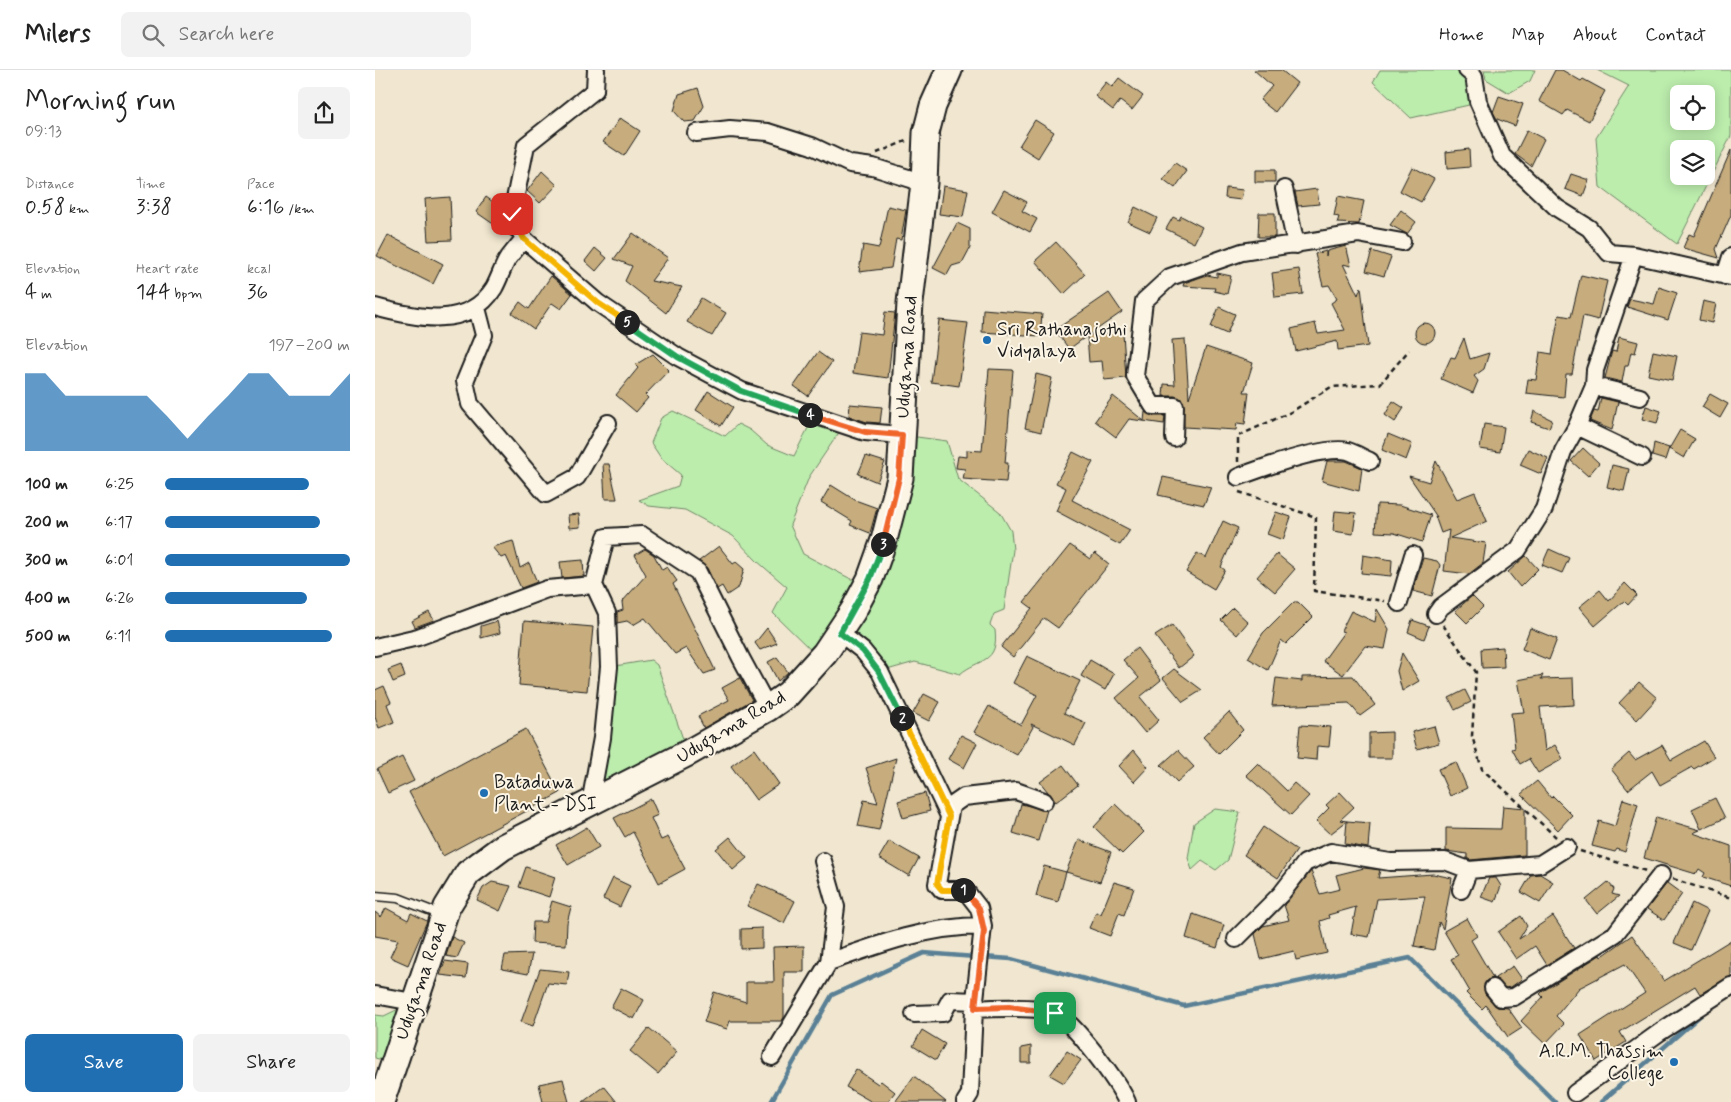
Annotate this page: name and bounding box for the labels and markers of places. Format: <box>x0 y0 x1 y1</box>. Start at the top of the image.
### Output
pin <box>491 193 533 235</box>
pin: 5 <box>615 310 639 334</box>
place label: Sri Rathanajothi Vidyalaya <box>997 317 1127 364</box>
marker: Sri Rathanajothi Vidyalaya <box>981 334 993 346</box>
pin: 4 <box>797 402 823 428</box>
pin: 3 <box>871 532 895 556</box>
pin: 2 <box>889 706 915 730</box>
place label: Bataduwa Plant - DSI <box>494 770 597 817</box>
marker: Bataduwa Plant - DSI <box>478 787 490 799</box>
pin: 1 <box>951 878 975 902</box>
pin <box>1034 992 1076 1034</box>
place label: A.R.M. Thassim College <box>1539 1039 1664 1087</box>
marker: A.R.M. Thassim College <box>1668 1056 1680 1068</box>

